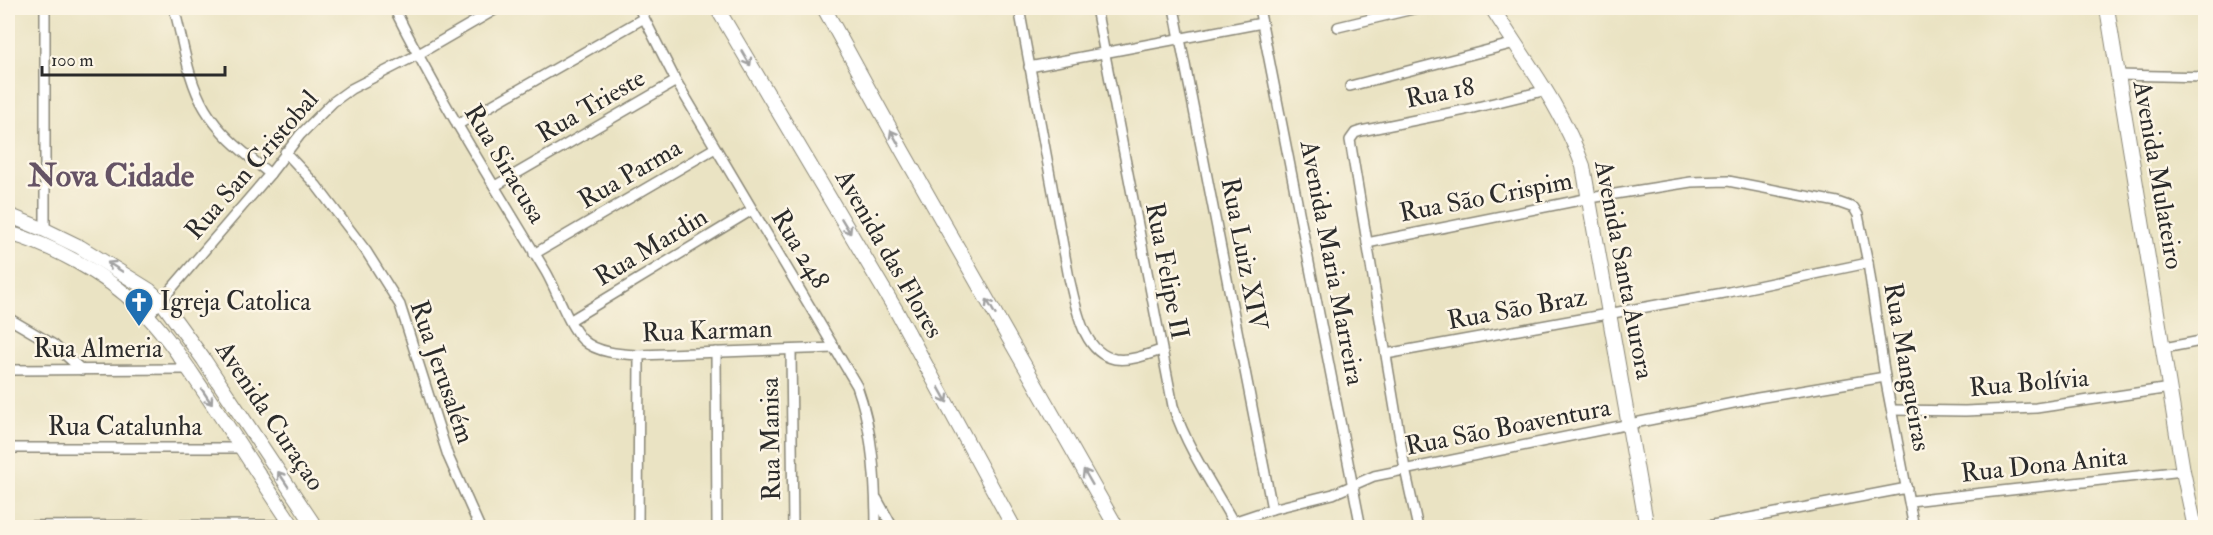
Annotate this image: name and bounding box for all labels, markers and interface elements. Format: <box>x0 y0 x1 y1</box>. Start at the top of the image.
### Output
scale bar <box>42 39 225 77</box>
text: 100 m <box>51 49 94 72</box>
one-way arrow <box>741 49 753 66</box>
street label: Rua Trieste <box>531 62 651 150</box>
street label: Rua 18 <box>1403 71 1477 115</box>
street label: Avenida Mulateiro <box>2126 77 2190 272</box>
street label: Rua San Cristobal <box>178 84 326 246</box>
street label: Rua Siracusa <box>457 99 553 230</box>
one-way arrow <box>889 130 901 147</box>
street label: Rua Parma <box>573 132 688 216</box>
street label: Avenida Maria Marreira <box>1292 137 1371 388</box>
district label: Nova Cidade <box>27 156 195 196</box>
street label: Avenida Santa Aurora <box>1587 157 1661 382</box>
street label: Avenida das Flores <box>827 163 950 344</box>
street label: Rua São Crispim <box>1397 165 1575 230</box>
street label: Rua Luiz XIV <box>1214 175 1275 334</box>
street label: Rua Felipe II <box>1137 200 1196 342</box>
street label: Rua Mardin <box>589 201 713 293</box>
street label: Rua 248 <box>764 203 836 295</box>
one-way arrow <box>840 217 852 234</box>
one-way arrow <box>106 261 123 274</box>
street label: Rua Mangueiras <box>1876 280 1938 454</box>
street label: Rua São Braz <box>1445 281 1590 337</box>
church icon: Igreja Catolica <box>123 286 155 328</box>
place label: Igreja Catolica <box>160 286 311 318</box>
street label: Rua Jerusalém <box>403 296 481 448</box>
one-way arrow <box>985 299 997 316</box>
street label: Rua Karman <box>641 313 773 349</box>
street label: Rua Almeria <box>33 333 163 365</box>
street label: Avenida Curaçao <box>208 334 332 497</box>
street label: Rua Bolívia <box>1968 362 2090 404</box>
street label: Rua Manisa <box>754 377 788 501</box>
one-way arrow <box>937 386 949 403</box>
one-way arrow <box>201 388 213 405</box>
street label: Rua São Boaventura <box>1403 391 1614 463</box>
street label: Rua Catalunha <box>48 411 203 443</box>
street label: Rua Dona Anita <box>1959 440 2129 490</box>
one-way arrow <box>1082 469 1094 486</box>
one-way arrow <box>277 471 289 488</box>

